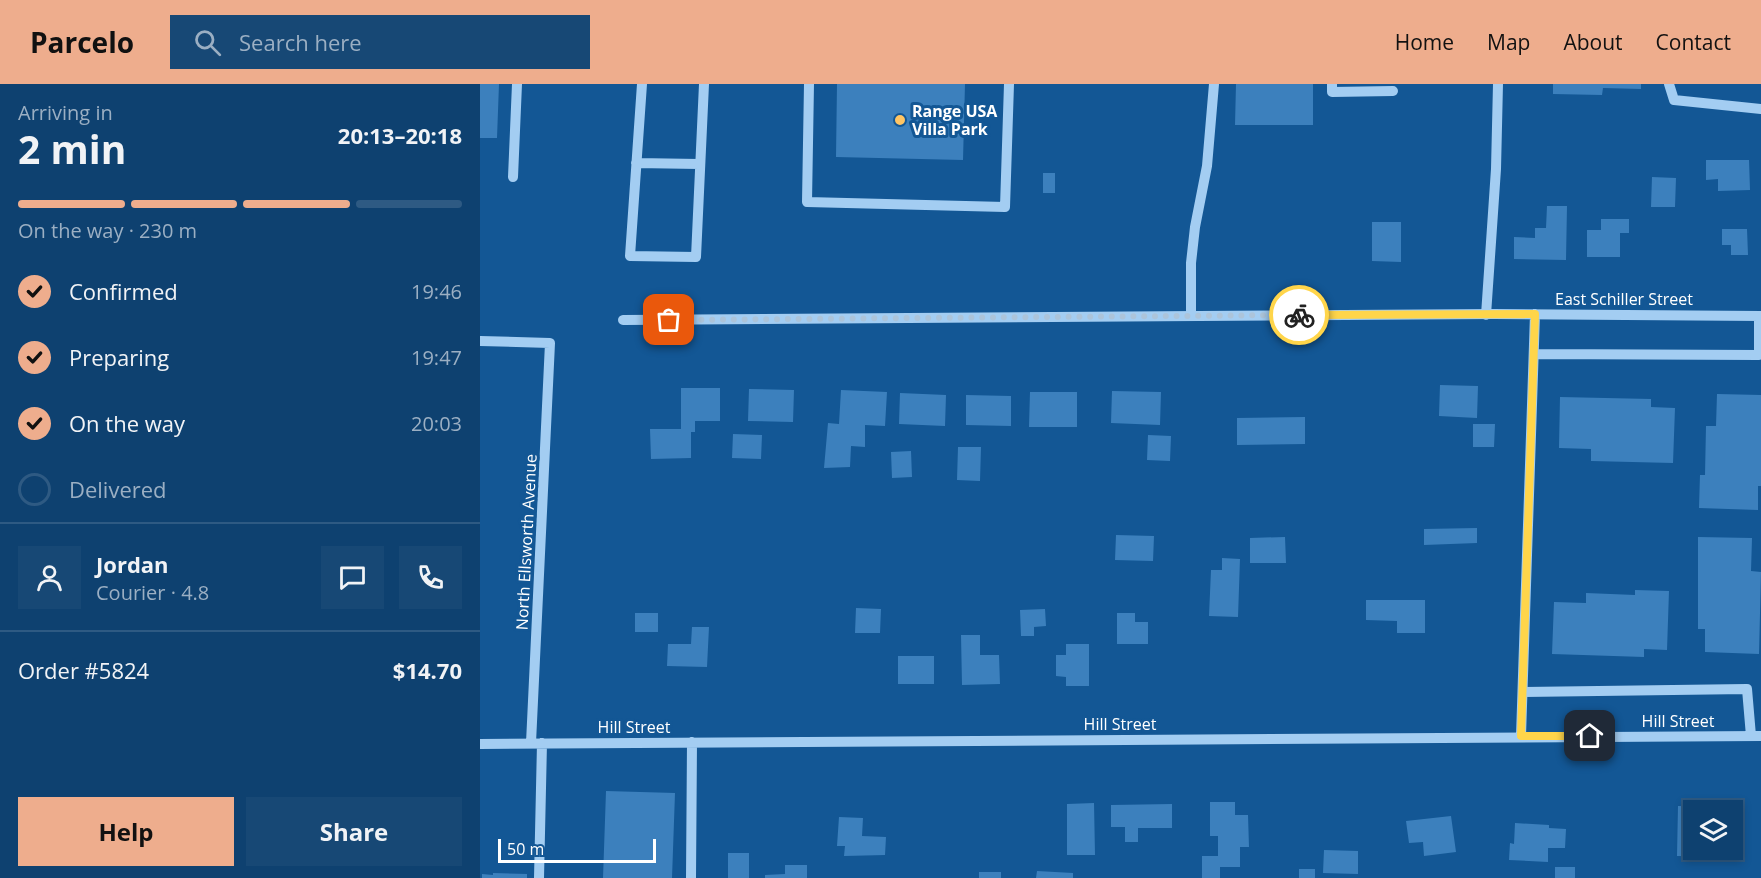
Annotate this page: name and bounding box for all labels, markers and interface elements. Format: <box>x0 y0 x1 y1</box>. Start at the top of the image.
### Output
search box <box>170 15 590 69</box>
text: Parcelo <box>30 23 134 61</box>
icon: search <box>191 26 224 59</box>
text: Search here <box>239 27 362 57</box>
text: Home <box>1395 28 1454 56</box>
text: Map <box>1487 28 1530 56</box>
text: About <box>1563 28 1623 56</box>
text: Contact <box>1656 28 1731 56</box>
text: Arriving in <box>18 99 113 126</box>
place label: Range USA Villa Park <box>912 100 998 140</box>
marker: Range USA Villa Park <box>893 113 907 127</box>
text: 20:13–20:18 <box>338 120 462 150</box>
text: 2 min <box>18 122 126 175</box>
text: On the way · 230 m <box>18 217 197 244</box>
icon: check <box>18 275 51 308</box>
text: Confirmed <box>69 276 178 306</box>
text: 19:46 <box>411 278 462 305</box>
courier <box>1269 285 1329 345</box>
street label: East Schiller Street <box>1555 288 1693 310</box>
pin <box>643 294 694 345</box>
icon: bike <box>1283 299 1316 332</box>
icon: bag <box>652 303 685 336</box>
icon: check <box>18 341 51 374</box>
text: Preparing <box>69 342 169 372</box>
text: 19:47 <box>411 344 462 371</box>
icon: check <box>18 407 51 440</box>
text: On the way <box>69 408 185 438</box>
text: 20:03 <box>411 410 462 437</box>
street label: North Ellsworth Avenue <box>510 453 542 631</box>
text: Delivered <box>69 474 167 504</box>
button: person <box>18 546 81 609</box>
button: chat <box>321 546 384 609</box>
button: phone <box>399 546 462 609</box>
text: Jordan <box>96 549 169 579</box>
text: Courier · 4.8 <box>96 579 209 606</box>
text: Order #5824 <box>18 655 149 685</box>
text: $14.70 <box>393 655 462 685</box>
pin <box>1564 710 1615 761</box>
street label: Hill Street <box>1642 710 1715 732</box>
street label: Hill Street <box>1084 713 1157 735</box>
street label: Hill Street <box>598 716 671 738</box>
icon: home <box>1573 719 1606 752</box>
button: Help <box>18 797 234 866</box>
button: Share <box>246 797 462 866</box>
map controls <box>1683 800 1743 860</box>
button: layers <box>1683 800 1743 860</box>
scale bar <box>498 836 656 864</box>
text: 50 m <box>507 838 544 860</box>

